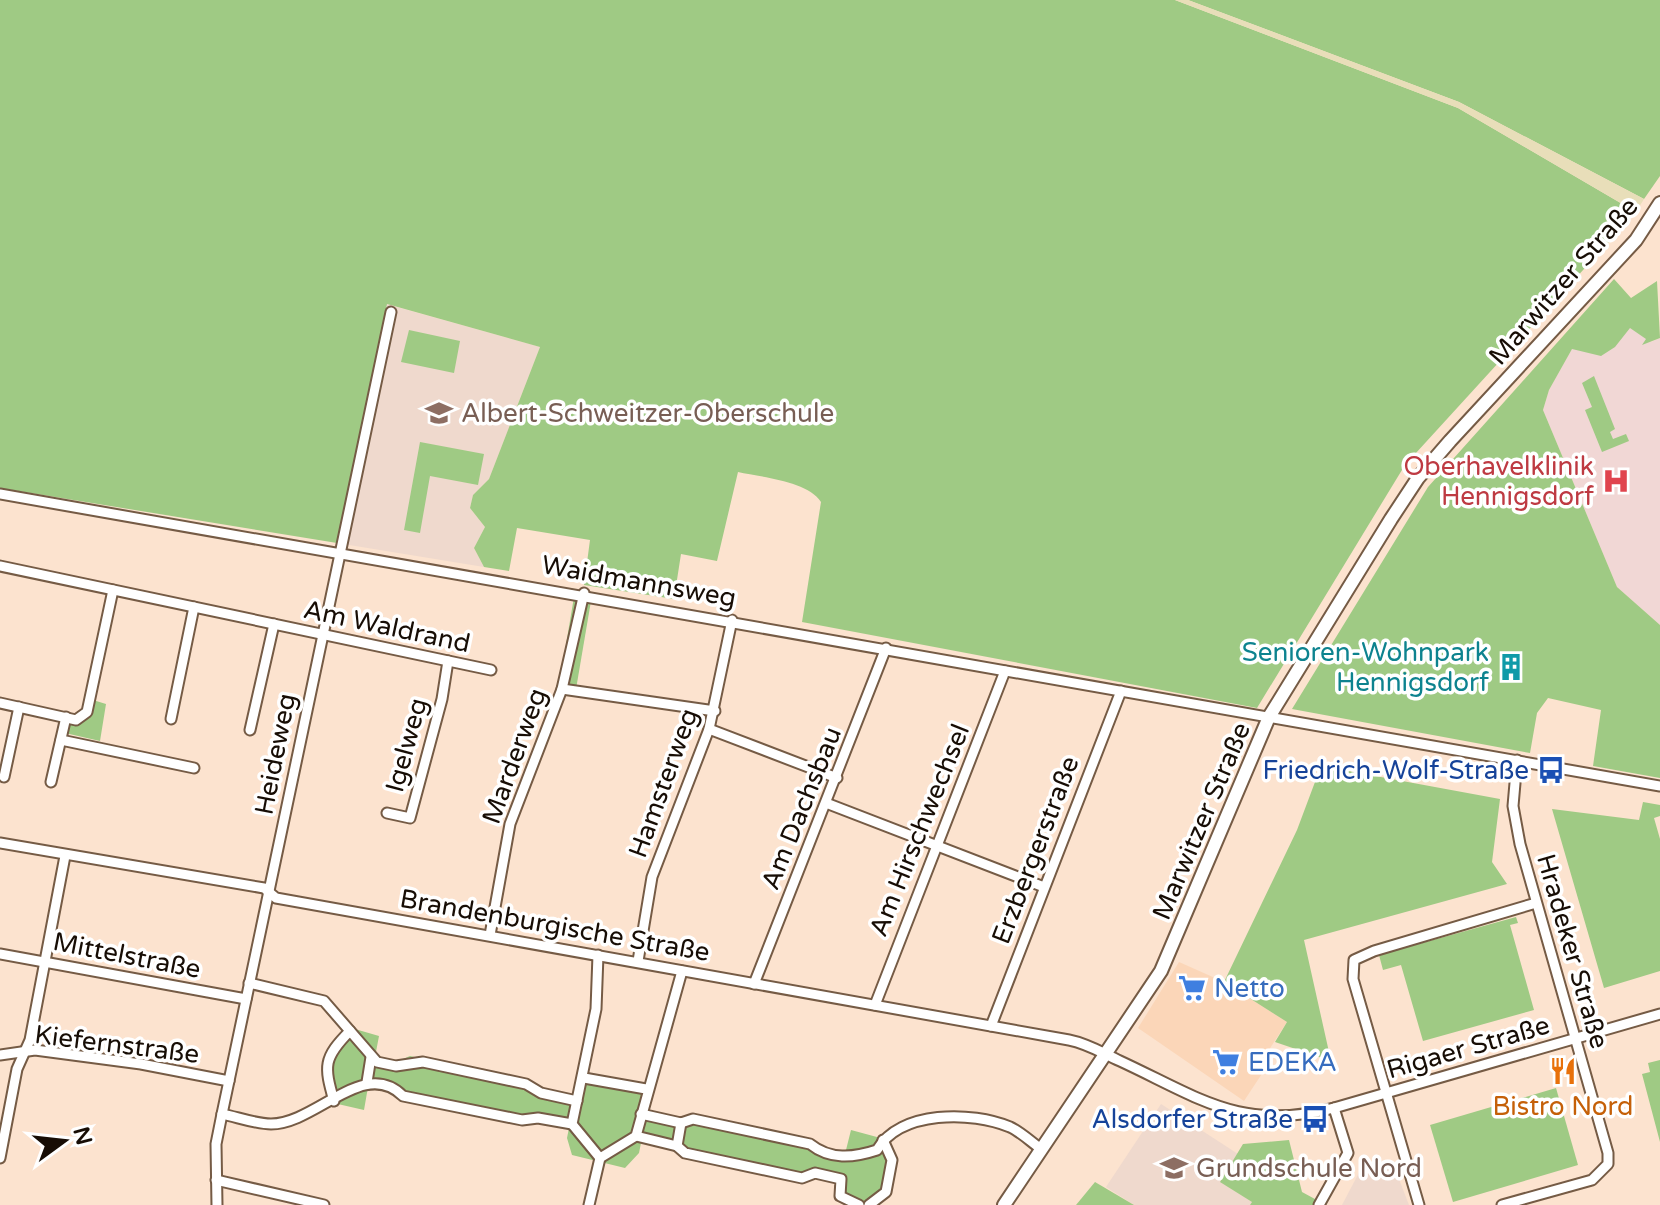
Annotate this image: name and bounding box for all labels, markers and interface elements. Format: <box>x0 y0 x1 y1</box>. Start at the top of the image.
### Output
street label: Marwitzer Straße <box>1482 191 1644 371</box>
school or university icon: Albert-Schweitzer-Oberschule <box>424 398 454 428</box>
place label: Albert-Schweitzer-Oberschule <box>461 398 834 429</box>
place label: Oberhavelklinik Hennigsdorf <box>1403 451 1594 512</box>
hospital icon: Oberhavelklinik Hennigsdorf <box>1601 466 1631 496</box>
street label: Waidmannsweg <box>539 549 739 614</box>
street label: Am Waldrand <box>301 594 473 659</box>
place label: Senioren-Wohnpark Hennigsdorf <box>1242 637 1489 698</box>
building icon: Senioren-Wohnpark Hennigsdorf <box>1496 652 1526 682</box>
street label: Marderweg <box>476 684 553 828</box>
street label: Heideweg <box>249 691 302 817</box>
street label: Igelweg <box>379 695 434 796</box>
street label: Hamsterweg <box>622 704 705 862</box>
street label: Marwitzer Straße <box>1146 718 1257 925</box>
street label: Am Hirschwechsel <box>863 720 976 941</box>
street label: Am Dachsbau <box>755 722 848 894</box>
street label: Erzbergerstraße <box>985 752 1086 948</box>
place label: Friedrich-Wolf-Straße <box>1262 755 1529 786</box>
bus stop icon: Friedrich-Wolf-Straße <box>1536 755 1566 785</box>
street label: Hradeker Straße <box>1530 850 1615 1052</box>
street label: Brandenburgische Straße <box>398 883 712 968</box>
street label: Mittelstraße <box>51 926 203 985</box>
supermarket icon: Netto <box>1177 973 1207 1003</box>
place label: Netto <box>1214 973 1285 1004</box>
street label: Rigaer Straße <box>1383 1009 1553 1086</box>
street label: Kiefernstraße <box>33 1019 201 1070</box>
supermarket icon: EDEKA <box>1211 1047 1241 1077</box>
place label: EDEKA <box>1248 1047 1337 1078</box>
restaurant icon: Bistro Nord <box>1548 1056 1578 1086</box>
place label: Bistro Nord <box>1492 1091 1634 1122</box>
north arrow <box>24 1101 104 1181</box>
place label: Alsdorfer Straße <box>1092 1104 1293 1135</box>
bus stop icon: Alsdorfer Straße <box>1300 1104 1330 1134</box>
text: N <box>68 1124 97 1148</box>
school or university icon: Grundschule Nord <box>1159 1153 1189 1183</box>
place label: Grundschule Nord <box>1196 1153 1422 1184</box>

